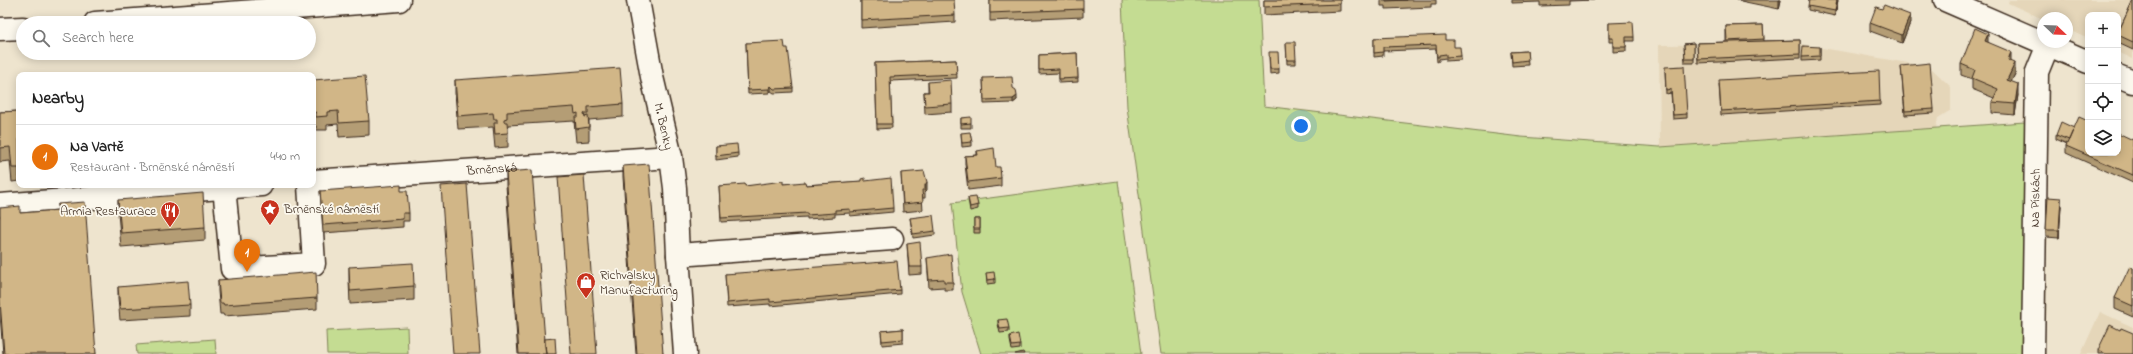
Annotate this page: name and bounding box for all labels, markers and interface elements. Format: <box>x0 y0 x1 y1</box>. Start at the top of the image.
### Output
north arrow <box>2037 12 2073 48</box>
map controls <box>2085 12 2121 156</box>
button: + <box>2085 12 2121 48</box>
search box <box>16 16 316 60</box>
icon: search <box>30 27 52 49</box>
text: Search here <box>62 27 134 49</box>
button: − <box>2085 48 2121 84</box>
button: locate <box>2085 84 2121 120</box>
text: Nearby <box>32 86 84 111</box>
street label: M. Benky <box>649 101 678 152</box>
your location <box>1291 116 1311 136</box>
button: layers <box>2085 120 2121 156</box>
text: Na Vartě <box>70 136 124 158</box>
text: 1 <box>43 147 47 166</box>
text: 440 m <box>270 147 300 166</box>
text: Restaurant · Brněnské náměstí <box>70 158 235 177</box>
street label: Brněnská <box>465 158 518 180</box>
street label: Na Pískách <box>2025 168 2045 228</box>
place icon: Brněnské náměstí <box>259 198 281 226</box>
restaurant icon: Armia Restaurace <box>159 200 181 228</box>
place label: Brněnské náměstí <box>283 200 379 219</box>
place label: Armia Restaurace <box>60 202 156 221</box>
pin: 1 <box>234 239 260 272</box>
place label: Richvalsky Manufacturing <box>600 266 678 301</box>
shop icon: Richvalsky Manufacturing <box>575 271 597 299</box>

